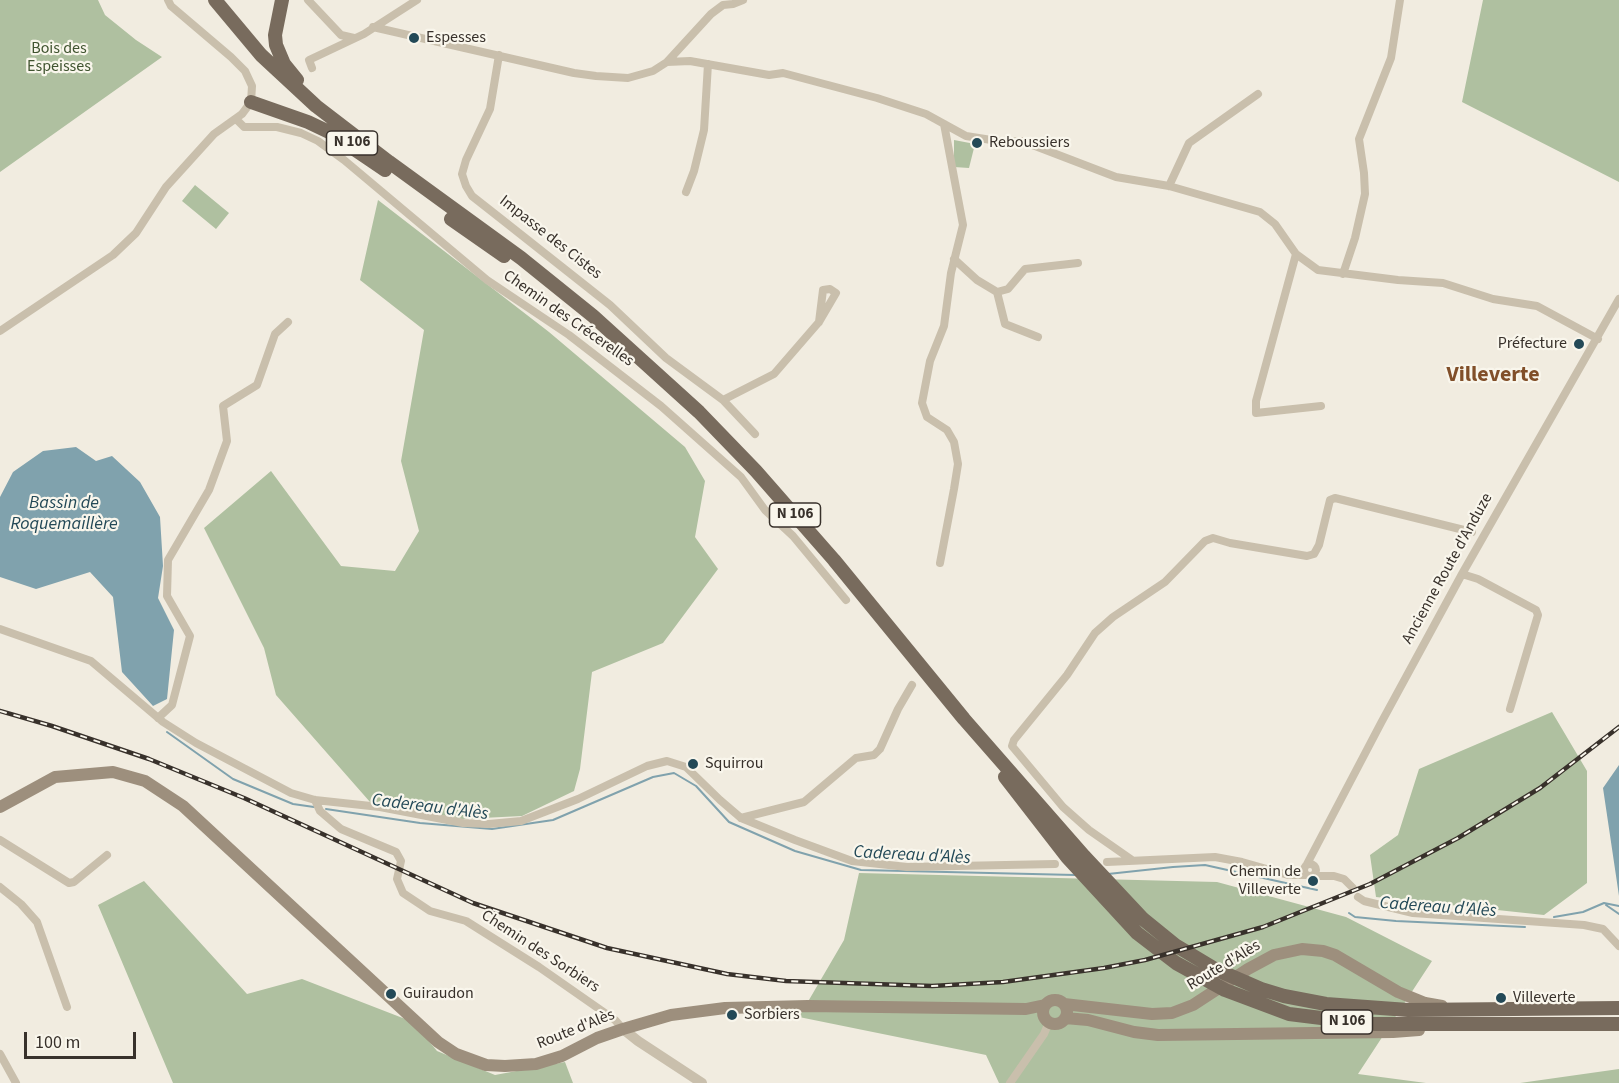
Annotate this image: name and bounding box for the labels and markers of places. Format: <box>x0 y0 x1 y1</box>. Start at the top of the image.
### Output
place label: Espesses <box>426 28 486 48</box>
marker: Espesses <box>407 31 421 45</box>
place label: Reboussiers <box>989 133 1070 153</box>
marker: Reboussiers <box>970 136 984 150</box>
place label: Préfecture <box>1498 334 1567 354</box>
marker: Préfecture <box>1572 337 1586 351</box>
place label: Squirrou <box>705 754 763 774</box>
marker: Squirrou <box>686 757 700 771</box>
place label: Chemin de Villeverte <box>1229 862 1301 900</box>
marker: Chemin de Villeverte <box>1306 874 1320 888</box>
place label: Guiraudon <box>403 984 474 1004</box>
marker: Guiraudon <box>384 987 398 1001</box>
place label: Villeverte <box>1513 988 1575 1008</box>
marker: Villeverte <box>1494 991 1508 1005</box>
place label: Sorbiers <box>744 1005 800 1025</box>
marker: Sorbiers <box>725 1008 739 1022</box>

